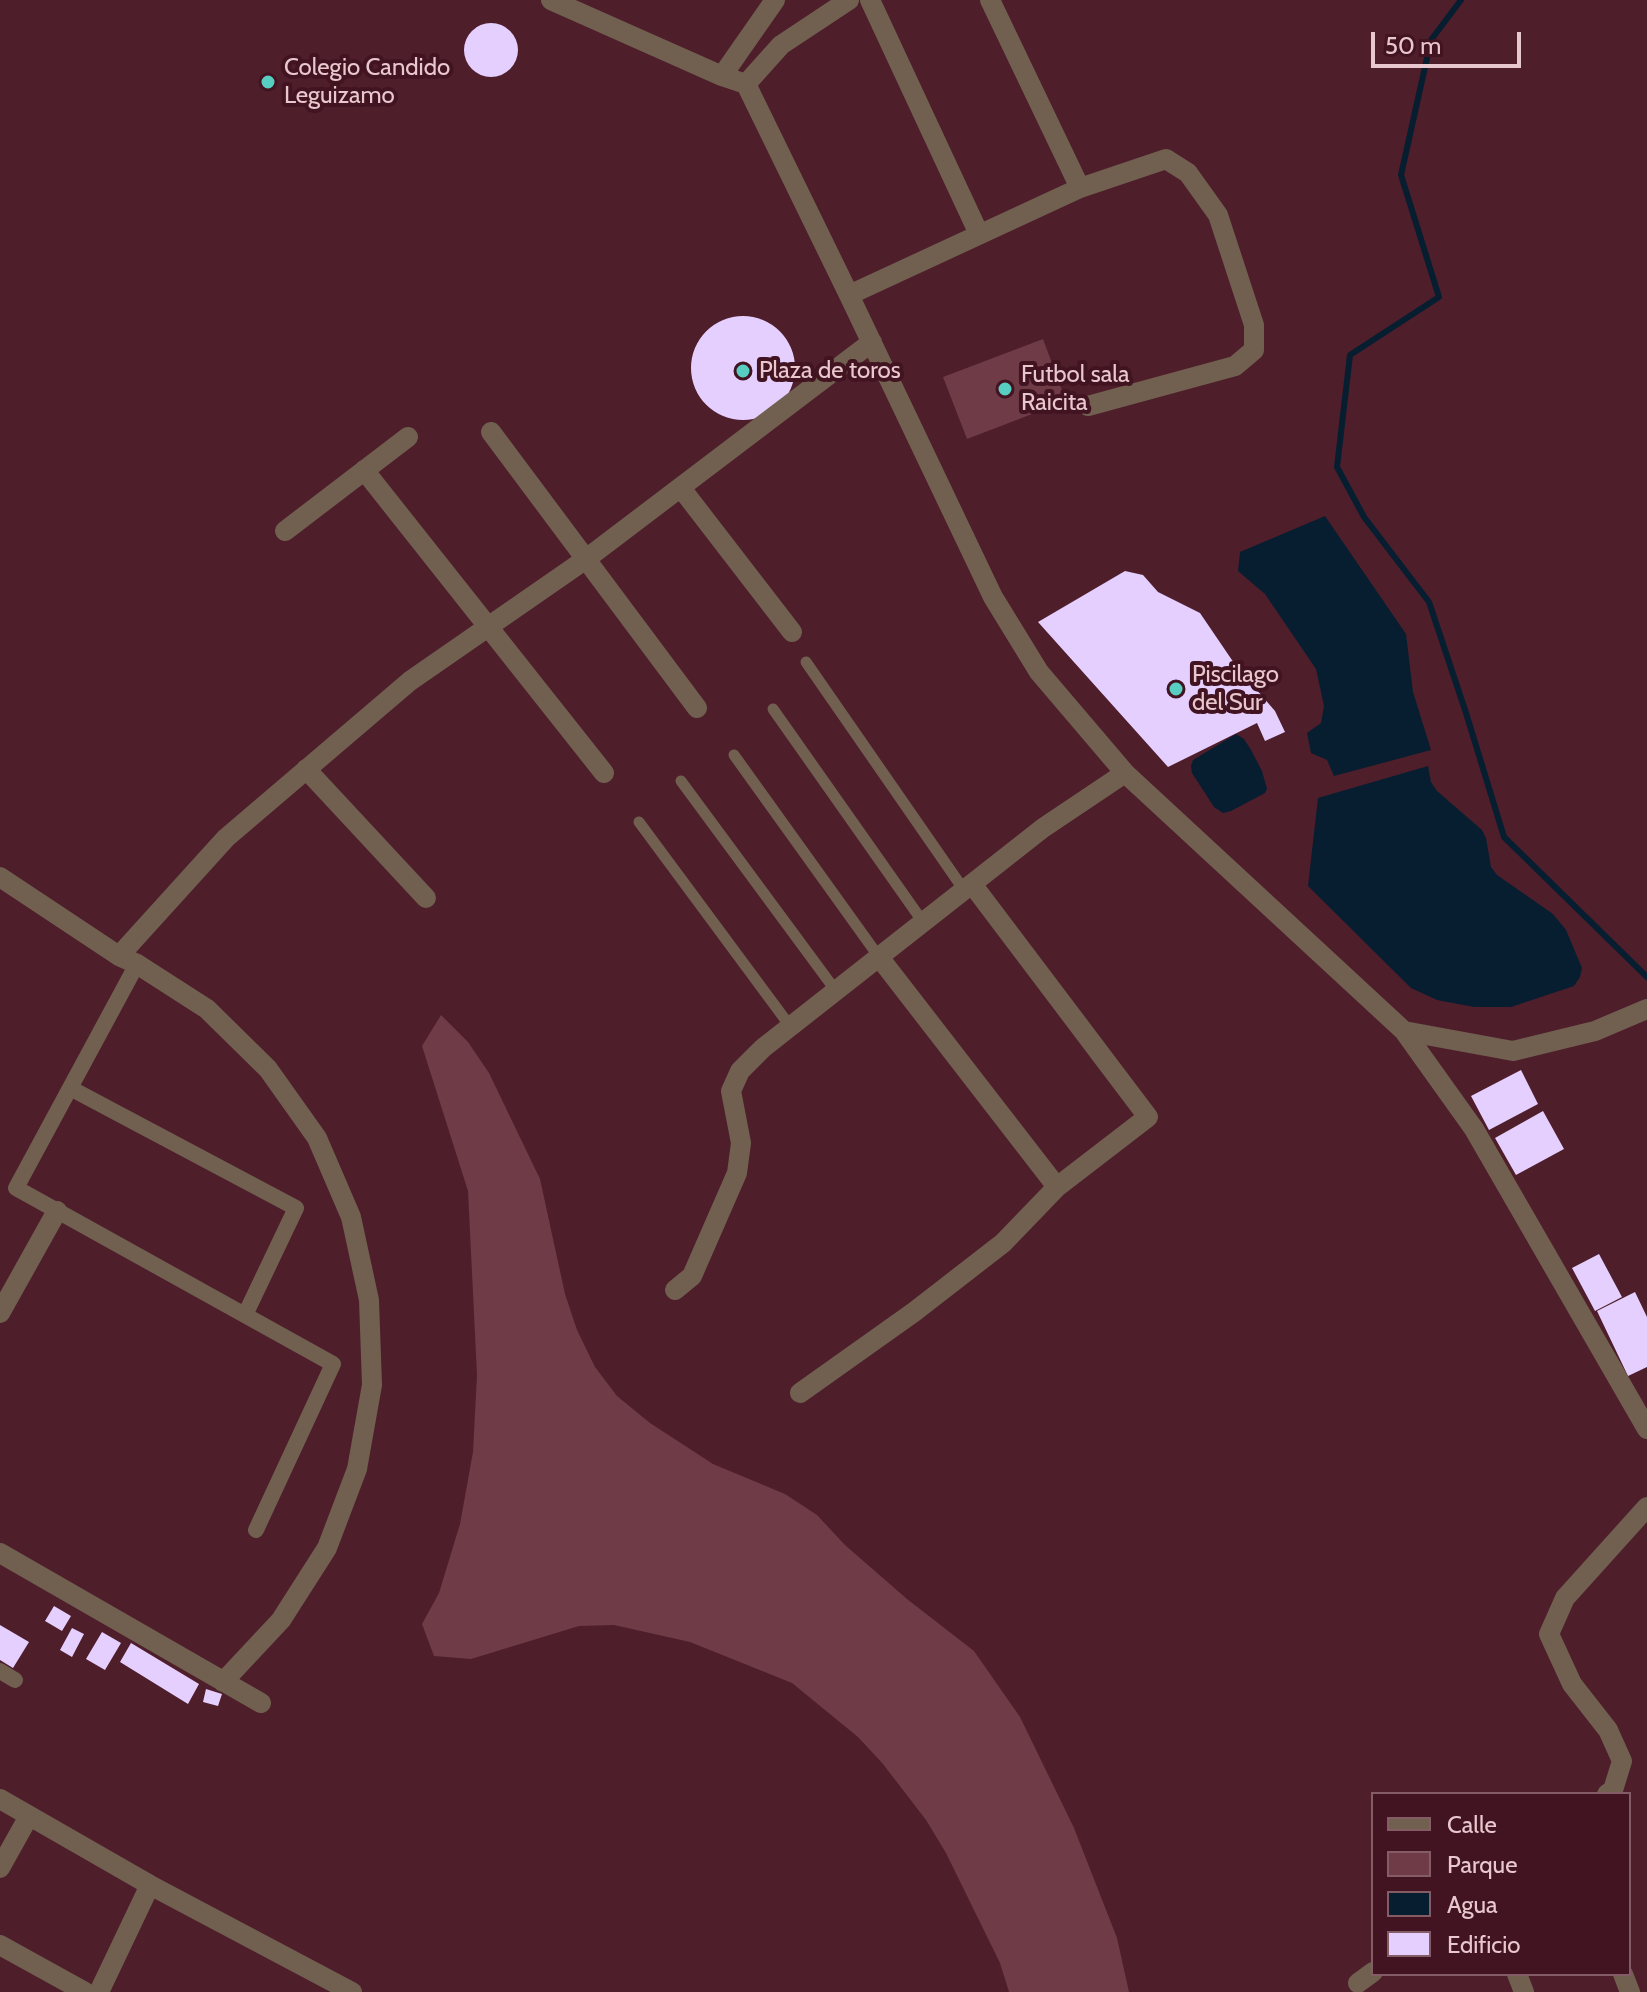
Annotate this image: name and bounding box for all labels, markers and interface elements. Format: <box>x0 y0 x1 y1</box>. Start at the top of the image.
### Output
scale bar <box>1375 16 1525 66</box>
text: 50 m <box>1385 31 1441 60</box>
place label: Colegio Candido Leguizamo <box>284 54 450 110</box>
marker: Colegio Candido Leguizamo <box>259 73 277 91</box>
place label: Plaza de toros <box>759 357 901 385</box>
place label: Futbol sala Raicita <box>1021 361 1130 417</box>
marker: Plaza de toros <box>734 362 752 380</box>
marker: Futbol sala Raicita <box>996 380 1014 398</box>
place label: Piscilago del Sur <box>1192 661 1279 717</box>
marker: Piscilago del Sur <box>1167 680 1185 698</box>
legend <box>1371 1792 1631 1976</box>
text: Calle <box>1447 1810 1497 1839</box>
text: Parque <box>1447 1850 1517 1879</box>
text: Agua <box>1447 1890 1498 1919</box>
text: Edificio <box>1447 1930 1521 1959</box>

